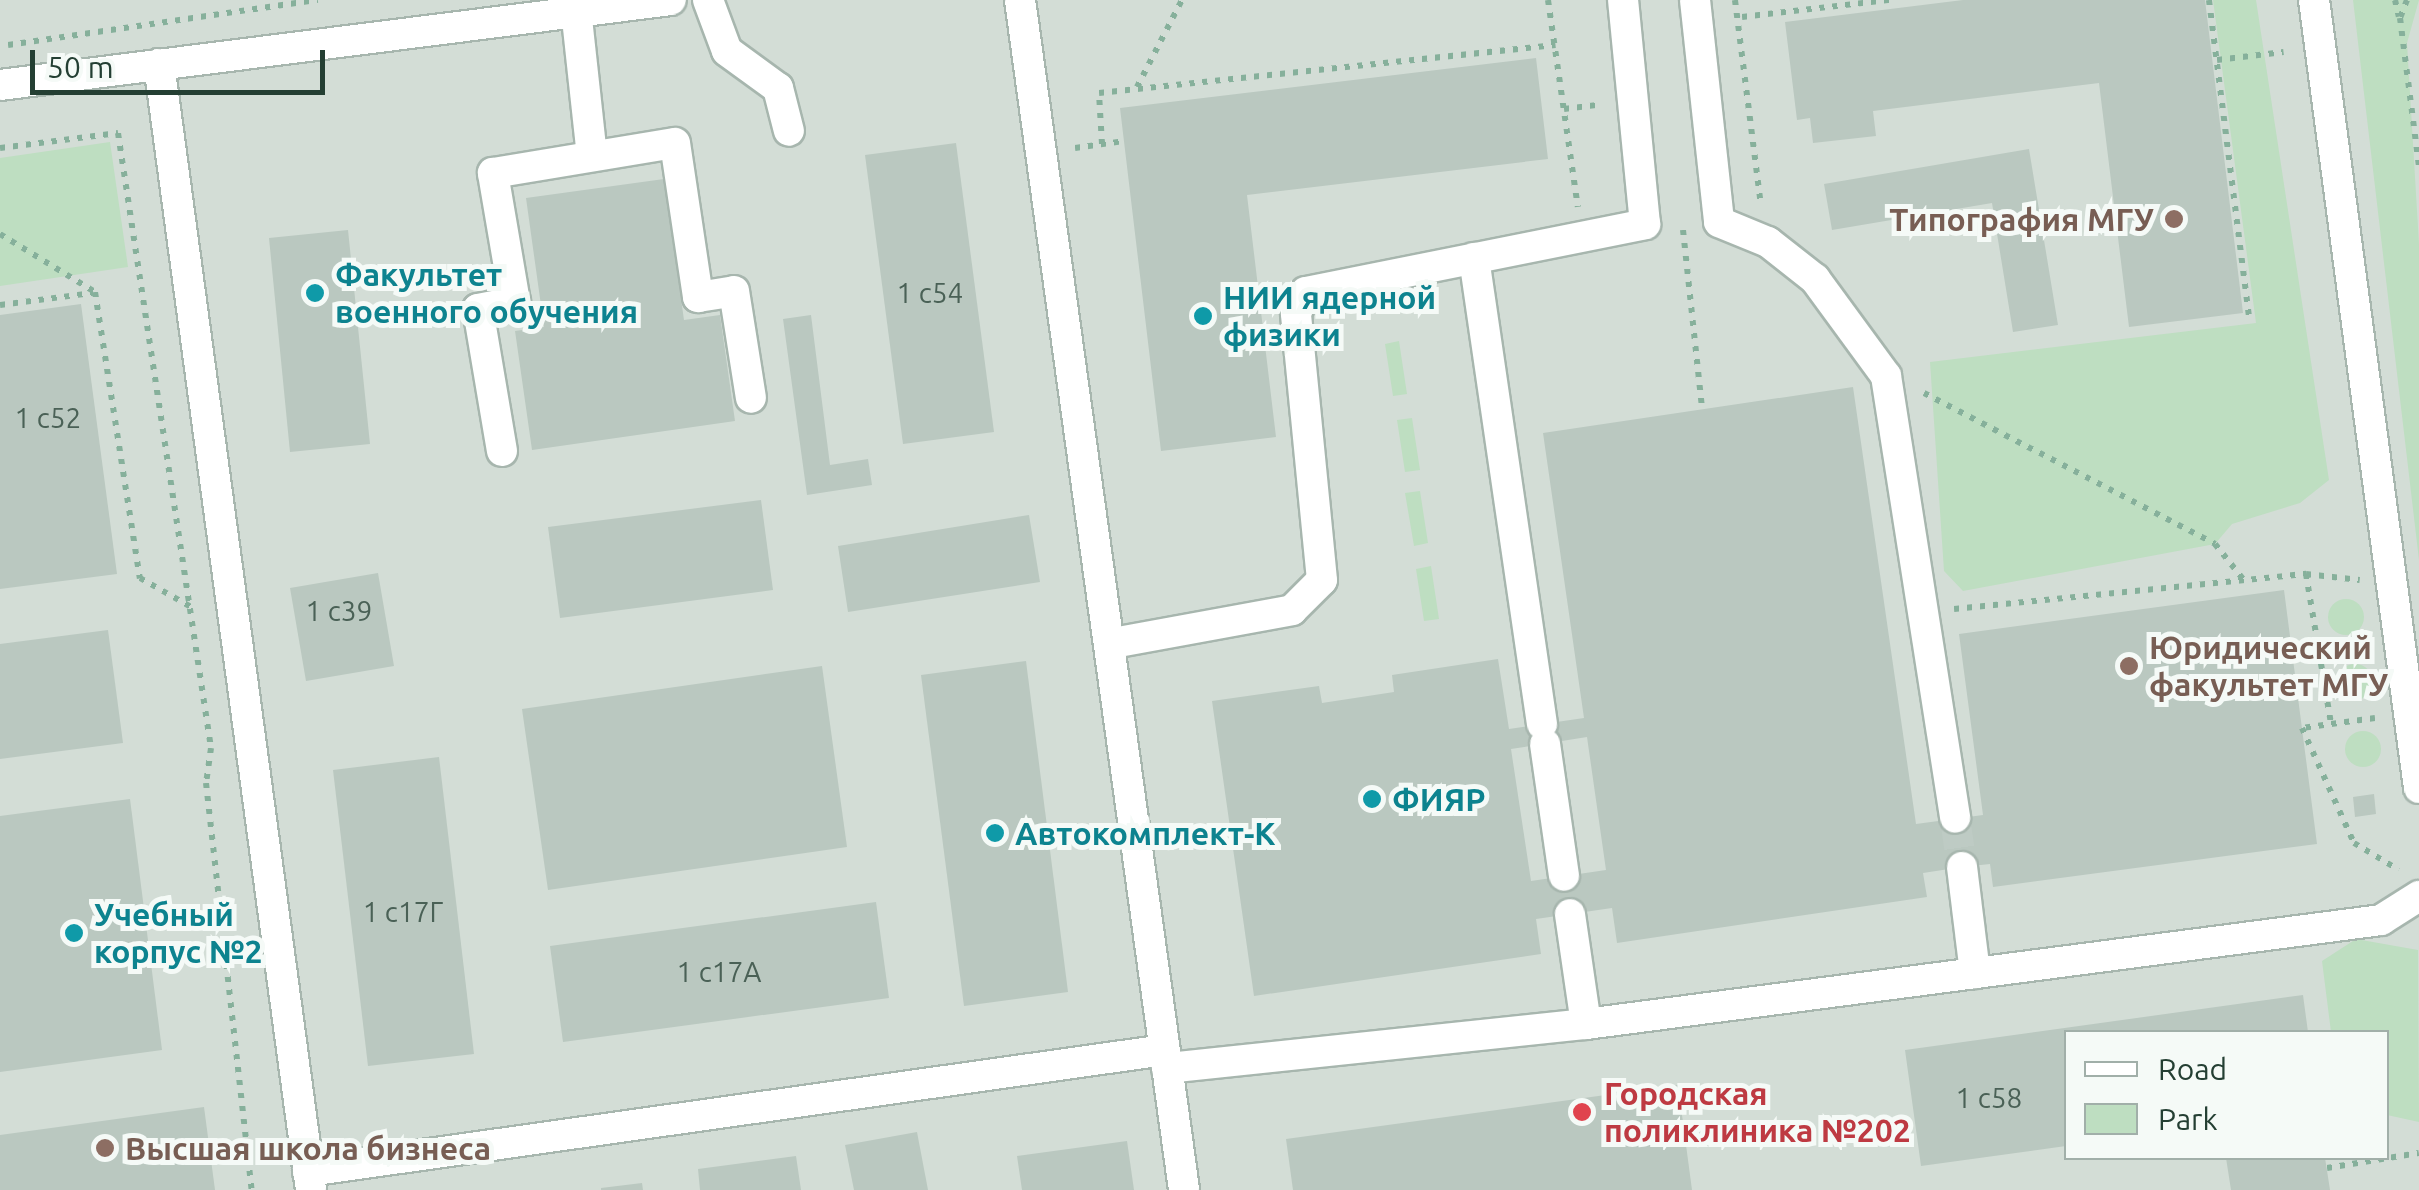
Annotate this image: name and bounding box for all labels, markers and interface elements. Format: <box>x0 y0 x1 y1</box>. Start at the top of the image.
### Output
scale bar <box>35 30 330 92</box>
text: 50 m <box>47 50 114 84</box>
place label: Типография МГУ <box>1889 200 2154 238</box>
marker: Типография МГУ <box>2163 208 2185 230</box>
place label: Факультет военного обучения <box>335 256 638 331</box>
house number: 1 с54 <box>897 276 963 310</box>
place label: НИИ ядерной физики <box>1223 279 1436 354</box>
marker: Факультет военного обучения <box>304 282 326 304</box>
marker: НИИ ядерной физики <box>1192 305 1214 327</box>
house number: 1 с52 <box>15 401 81 435</box>
house number: 1 с39 <box>306 594 372 628</box>
place label: Юридический факультет МГУ <box>2149 629 2388 704</box>
marker: Юридический факультет МГУ <box>2118 655 2140 677</box>
place label: ФИЯР <box>1392 780 1485 818</box>
marker: ФИЯР <box>1361 788 1383 810</box>
place label: Автокомплект-К <box>1015 814 1276 852</box>
marker: Автокомплект-К <box>984 822 1006 844</box>
house number: 1 с17Г <box>363 895 443 929</box>
place label: Учебный корпус №2 <box>94 896 262 971</box>
marker: Учебный корпус №2 <box>63 922 85 944</box>
house number: 1 с17А <box>676 955 762 989</box>
legend <box>2064 1030 2389 1160</box>
text: Road <box>2158 1052 2227 1086</box>
place label: Городская поликлиника №202 <box>1604 1075 1911 1150</box>
house number: 1 с58 <box>1956 1081 2022 1115</box>
marker: Городская поликлиника №202 <box>1569 1099 1595 1125</box>
text: Park <box>2158 1102 2218 1136</box>
place label: Высшая школа бизнеса <box>125 1129 491 1167</box>
marker: Высшая школа бизнеса <box>94 1137 116 1159</box>

